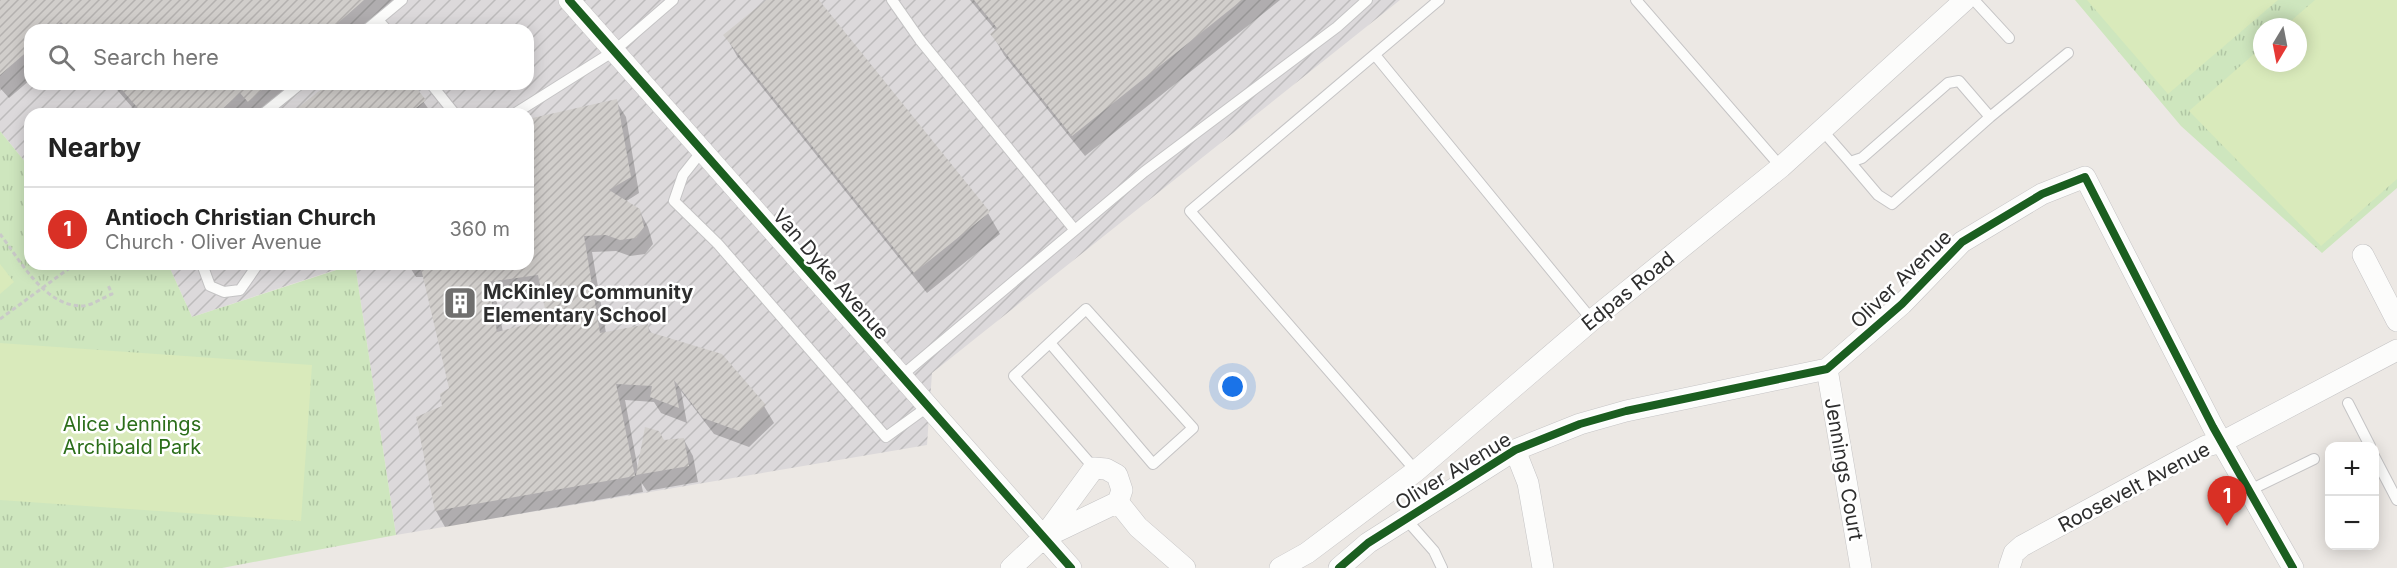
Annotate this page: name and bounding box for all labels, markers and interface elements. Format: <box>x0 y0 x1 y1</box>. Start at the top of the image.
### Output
north arrow <box>2253 18 2307 72</box>
search box <box>24 24 534 90</box>
icon: search <box>45 41 78 74</box>
text: Search here <box>93 44 219 70</box>
text: Nearby <box>48 132 141 163</box>
text: Antioch Christian Church <box>105 204 376 230</box>
street label: Van Dyke Avenue <box>768 204 894 344</box>
text: 1 <box>63 217 72 241</box>
text: 360 m <box>449 217 510 241</box>
street label: Oliver Avenue <box>1846 225 1956 333</box>
text: Church · Oliver Avenue <box>105 230 322 254</box>
street label: Edpas Road <box>1577 246 1679 336</box>
place label: McKinley Community Elementary School <box>483 280 693 327</box>
building icon: McKinley Community Elementary School <box>442 285 478 321</box>
your location <box>1218 372 1247 401</box>
street label: Jennings Court <box>1820 396 1868 543</box>
park label: Alice Jennings Archibald Park <box>63 412 201 459</box>
street label: Oliver Avenue <box>1391 427 1515 515</box>
street label: Roosevelt Avenue <box>2054 437 2214 537</box>
map controls <box>2325 442 2379 550</box>
button: + <box>2325 442 2379 496</box>
pin: 1 <box>2208 476 2246 526</box>
button: − <box>2325 496 2379 550</box>

